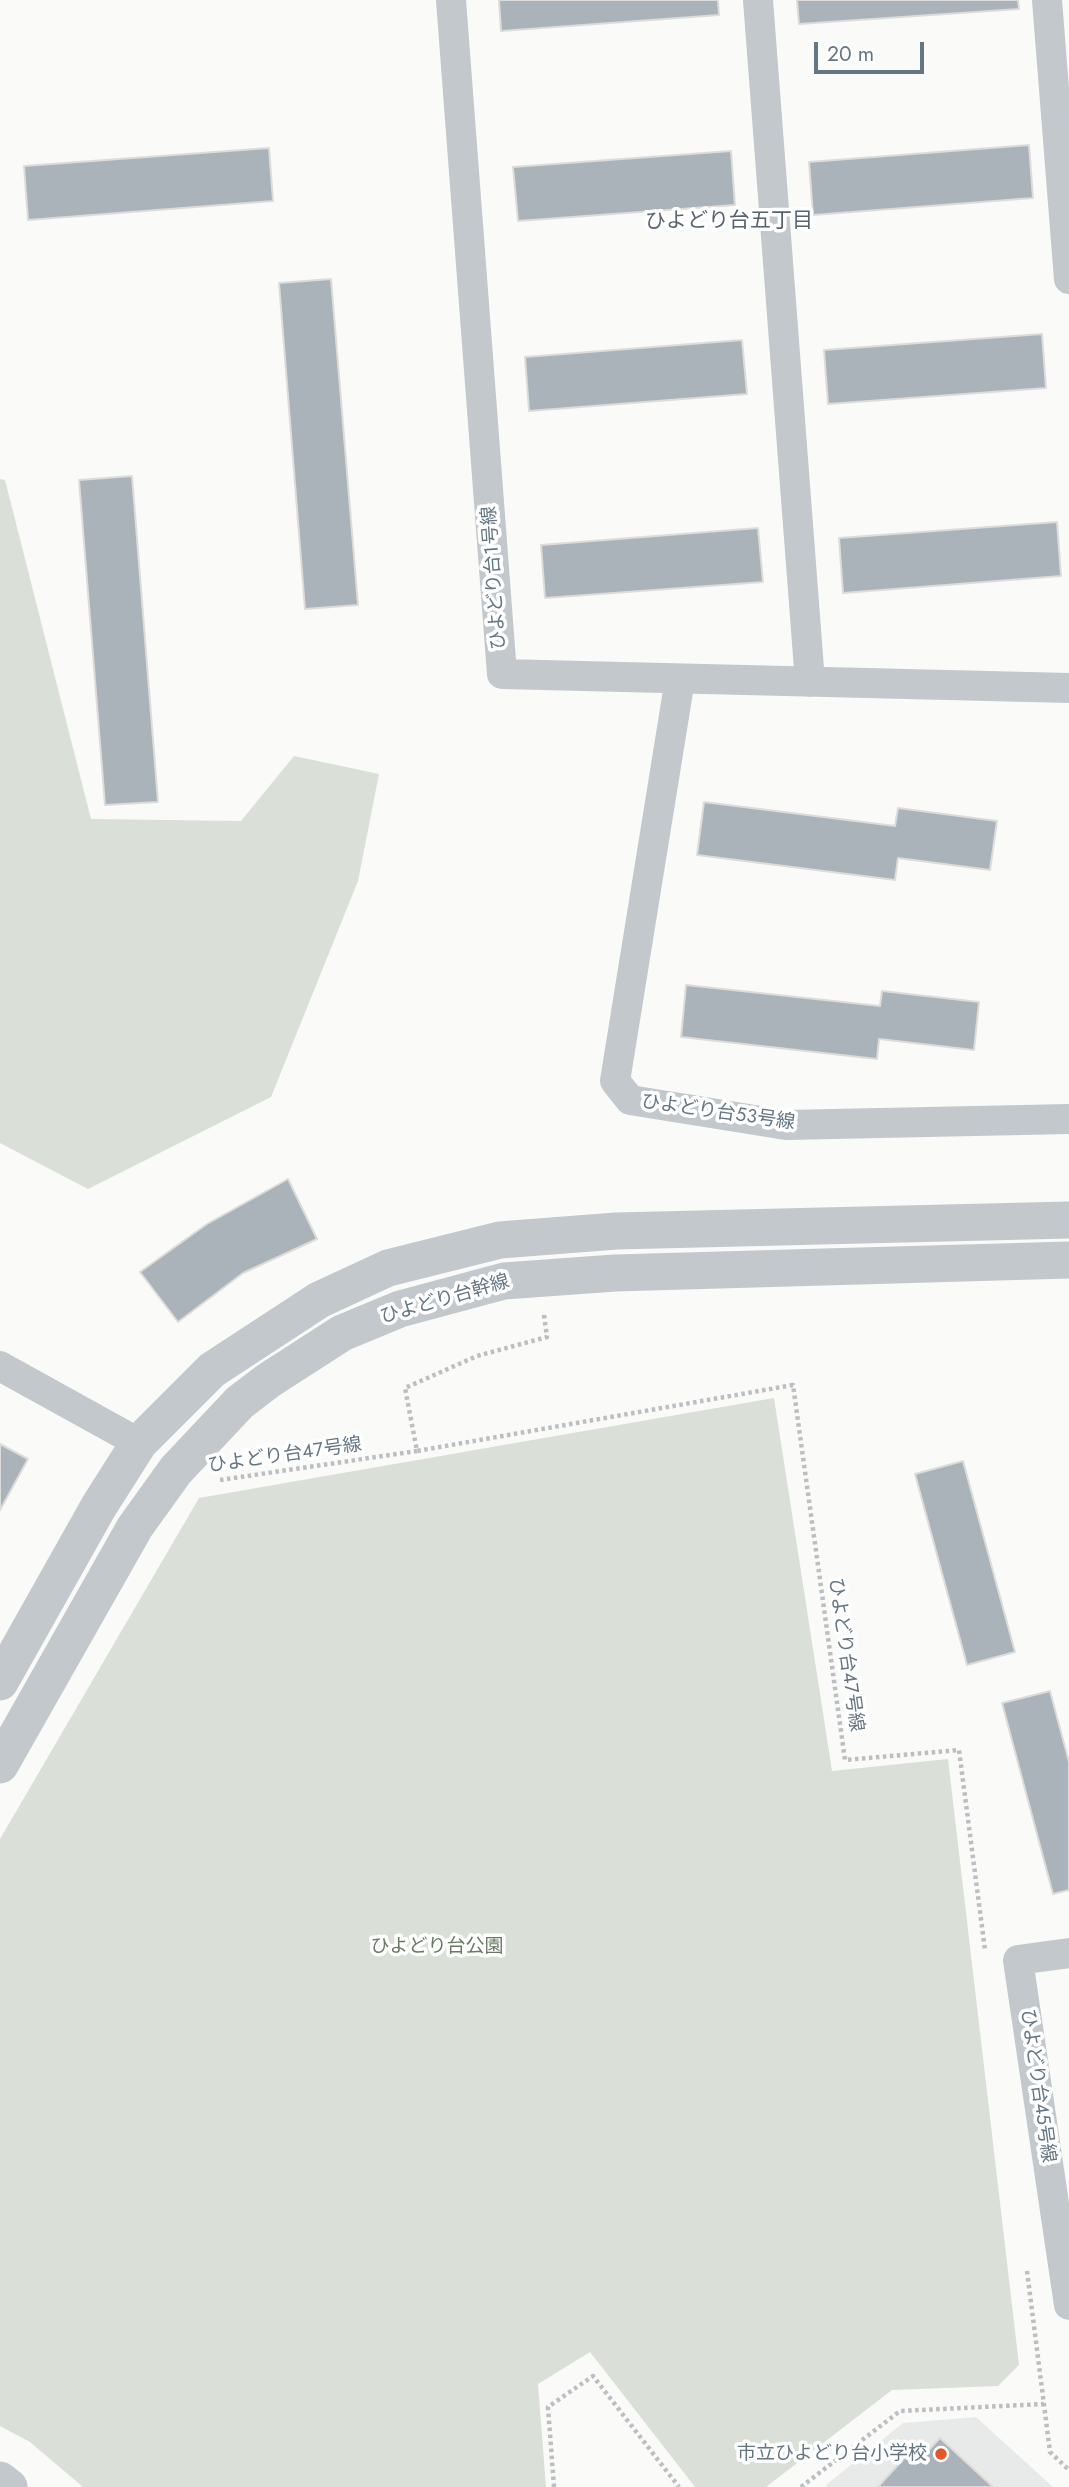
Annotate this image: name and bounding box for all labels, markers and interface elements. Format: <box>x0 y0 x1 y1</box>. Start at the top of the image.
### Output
scale bar <box>817 28 927 72</box>
text: 20 m <box>827 39 874 69</box>
district label: ひよどり台五丁目 <box>645 209 813 235</box>
street label: ひよどり台１号線 <box>479 505 511 651</box>
street label: ひよどり台５３号線 <box>640 1091 796 1135</box>
street label: ひよどり台幹線 <box>378 1271 512 1329</box>
street label: ひよどり台４７号線 <box>207 1434 363 1478</box>
street label: ひよどり台４７号線 <box>823 1577 867 1733</box>
park label: ひよどり台公園 <box>371 1936 503 1958</box>
street label: ひよどり台４５号線 <box>1015 2008 1059 2164</box>
place label: 市立ひよどり台小学校 <box>737 2443 927 2465</box>
marker: 市立ひよどり台小学校 <box>933 2446 949 2462</box>

